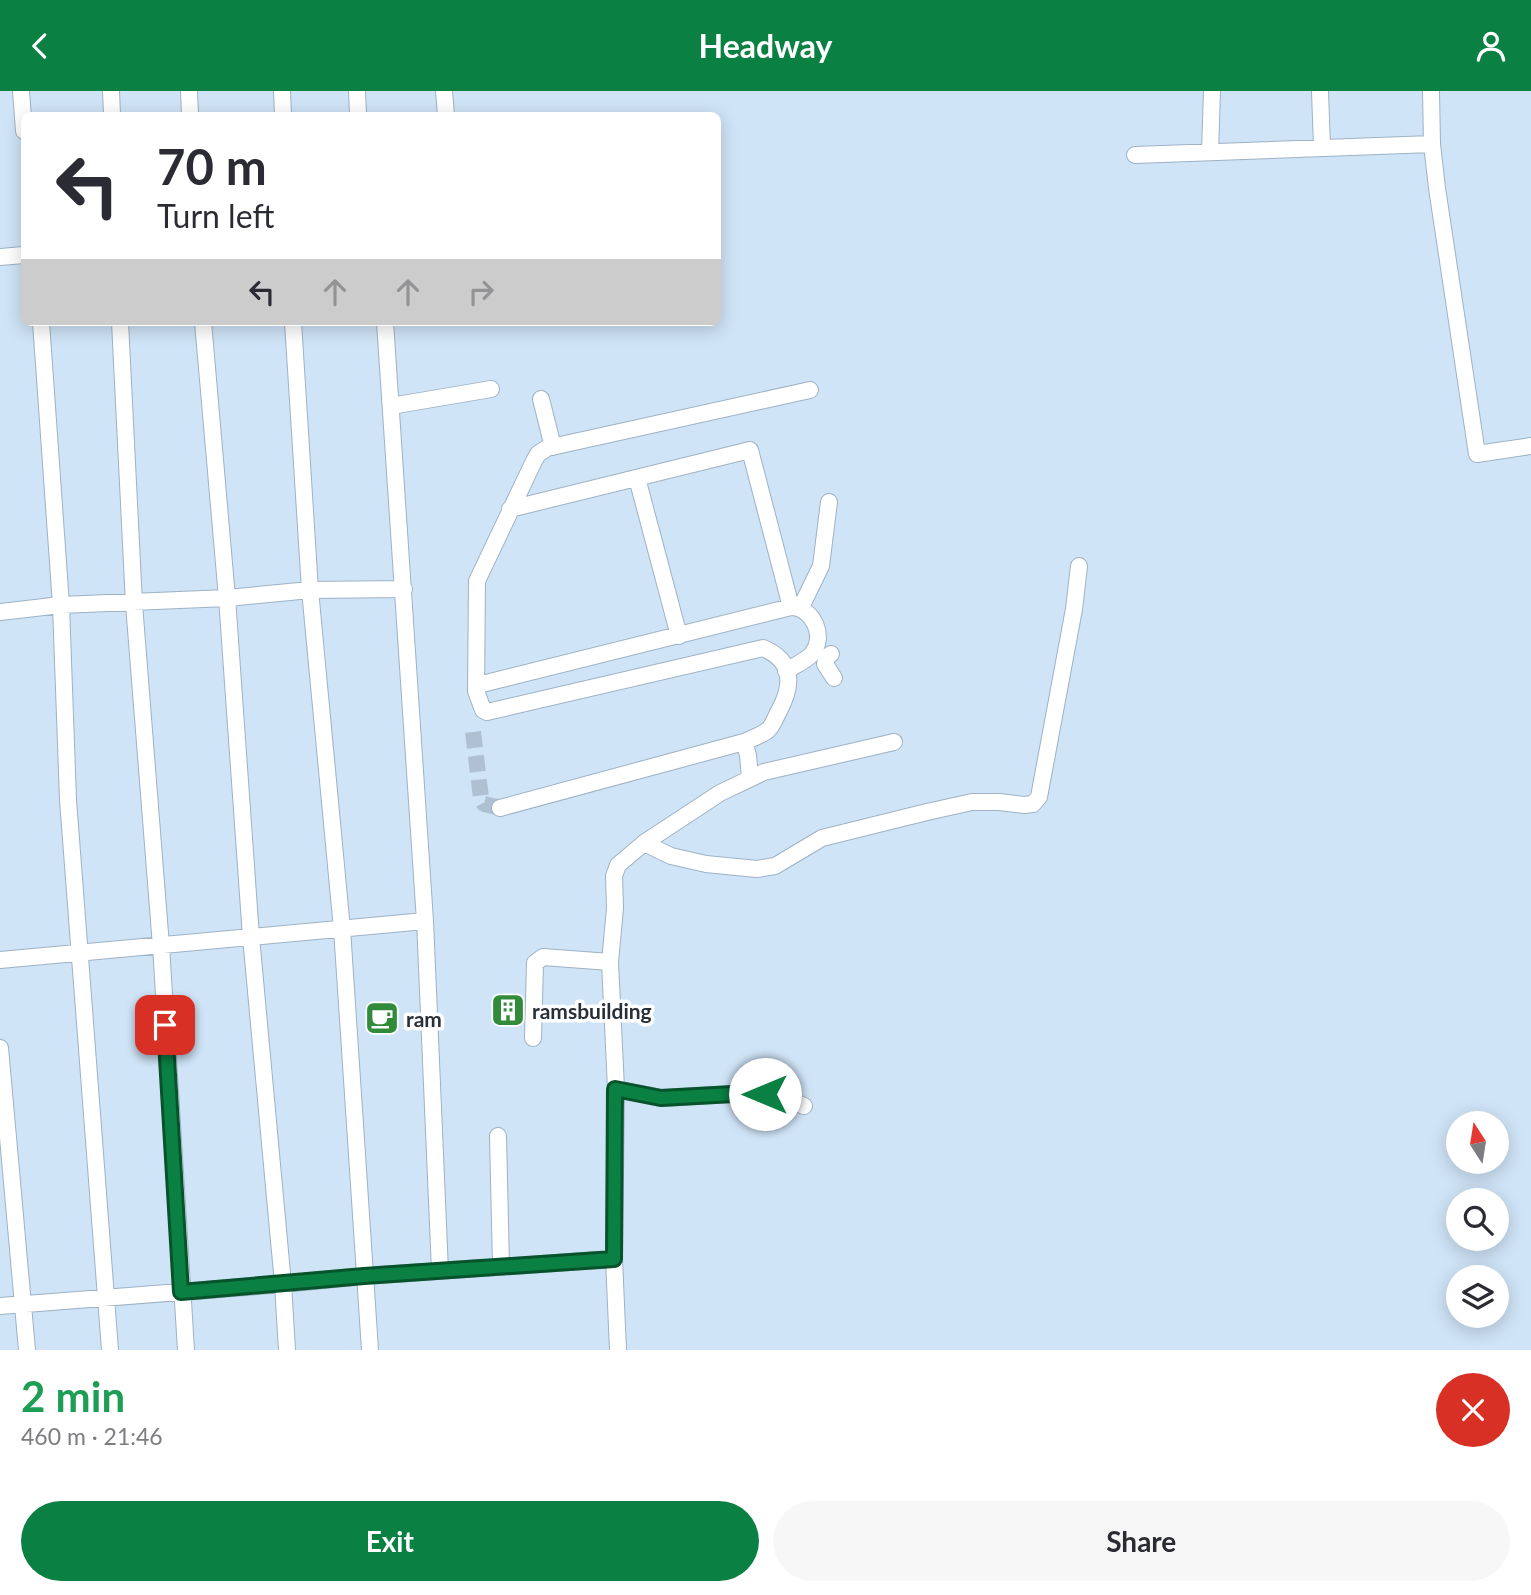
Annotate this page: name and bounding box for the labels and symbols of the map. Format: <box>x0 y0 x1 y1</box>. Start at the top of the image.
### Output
building icon: ramsbuilding <box>489 991 527 1029</box>
pin <box>135 995 195 1055</box>
place label: ramsbuilding <box>532 998 652 1023</box>
cafe icon: ram <box>363 999 401 1037</box>
place label: ram <box>406 1006 442 1031</box>
position arrow <box>728 1057 802 1131</box>
north arrow <box>1446 1111 1508 1174</box>

